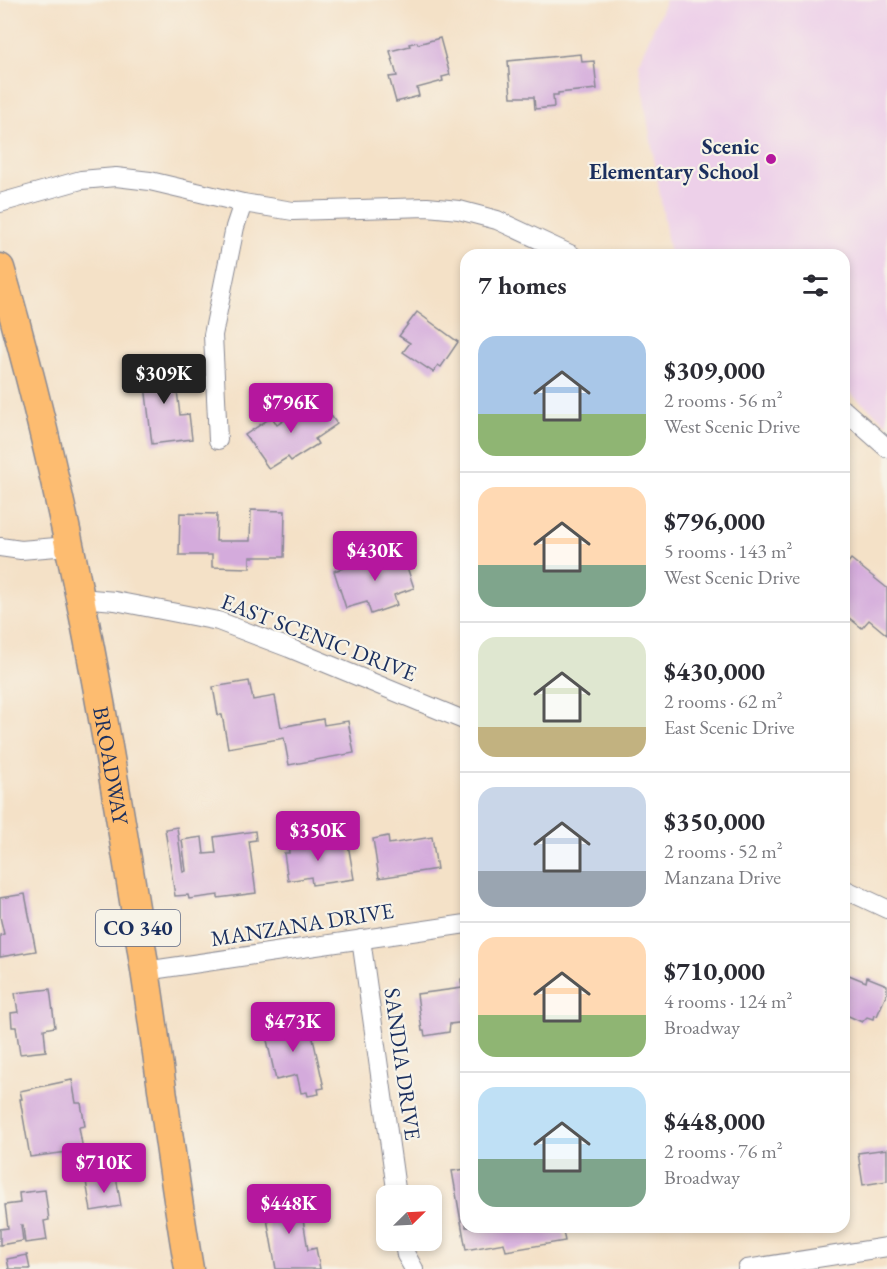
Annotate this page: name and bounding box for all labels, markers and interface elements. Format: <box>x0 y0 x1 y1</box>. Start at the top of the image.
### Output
place label: Scenic Elementary School <box>589 132 759 186</box>
marker: Scenic Elementary School <box>764 152 778 166</box>
text: 7 homes <box>478 268 567 302</box>
icon: filters <box>799 269 832 302</box>
text: $309,000 <box>664 353 765 387</box>
pin: $309K <box>122 354 206 405</box>
text: $309K <box>136 360 192 386</box>
icon: home <box>526 360 598 432</box>
pin: $796K <box>249 383 333 434</box>
text: 2 rooms · 56 m² <box>664 387 783 413</box>
text: $796K <box>263 389 319 415</box>
text: West Scenic Drive <box>664 413 800 439</box>
text: $796,000 <box>664 504 765 538</box>
icon: home <box>526 511 598 583</box>
pin: $430K <box>333 531 417 582</box>
text: $430K <box>347 537 403 563</box>
text: 5 rooms · 143 m² <box>664 538 792 564</box>
text: West Scenic Drive <box>664 564 800 590</box>
street label: EAST SCENIC DRIVE <box>217 587 421 688</box>
text: $430,000 <box>664 654 765 688</box>
icon: home <box>526 661 598 733</box>
text: 2 rooms · 62 m² <box>664 688 783 714</box>
street label: BROADWAY <box>86 704 135 828</box>
text: East Scenic Drive <box>664 714 795 740</box>
text: $350,000 <box>664 804 765 838</box>
pin: $350K <box>276 811 360 862</box>
icon: home <box>526 811 598 883</box>
text: $350K <box>290 817 346 843</box>
text: 2 rooms · 52 m² <box>664 838 783 864</box>
text: Manzana Drive <box>664 864 781 890</box>
street label: MANZANA DRIVE <box>208 896 396 953</box>
road number: CO 340 <box>96 910 180 946</box>
text: $710,000 <box>664 954 765 988</box>
icon: home <box>526 961 598 1033</box>
street label: SANDIA DRIVE <box>377 986 428 1142</box>
text: 4 rooms · 124 m² <box>664 988 792 1014</box>
pin: $473K <box>251 1002 335 1053</box>
text: $473K <box>265 1008 321 1034</box>
text: Broadway <box>664 1014 740 1040</box>
text: $448,000 <box>664 1104 765 1138</box>
icon: home <box>526 1111 598 1183</box>
text: 2 rooms · 76 m² <box>664 1138 783 1164</box>
pin: $710K <box>62 1143 146 1194</box>
text: $710K <box>76 1149 132 1175</box>
text: Broadway <box>664 1164 740 1190</box>
pin: $448K <box>247 1184 331 1235</box>
north arrow <box>376 1185 442 1251</box>
map controls <box>376 1185 442 1251</box>
text: $448K <box>261 1190 317 1216</box>

